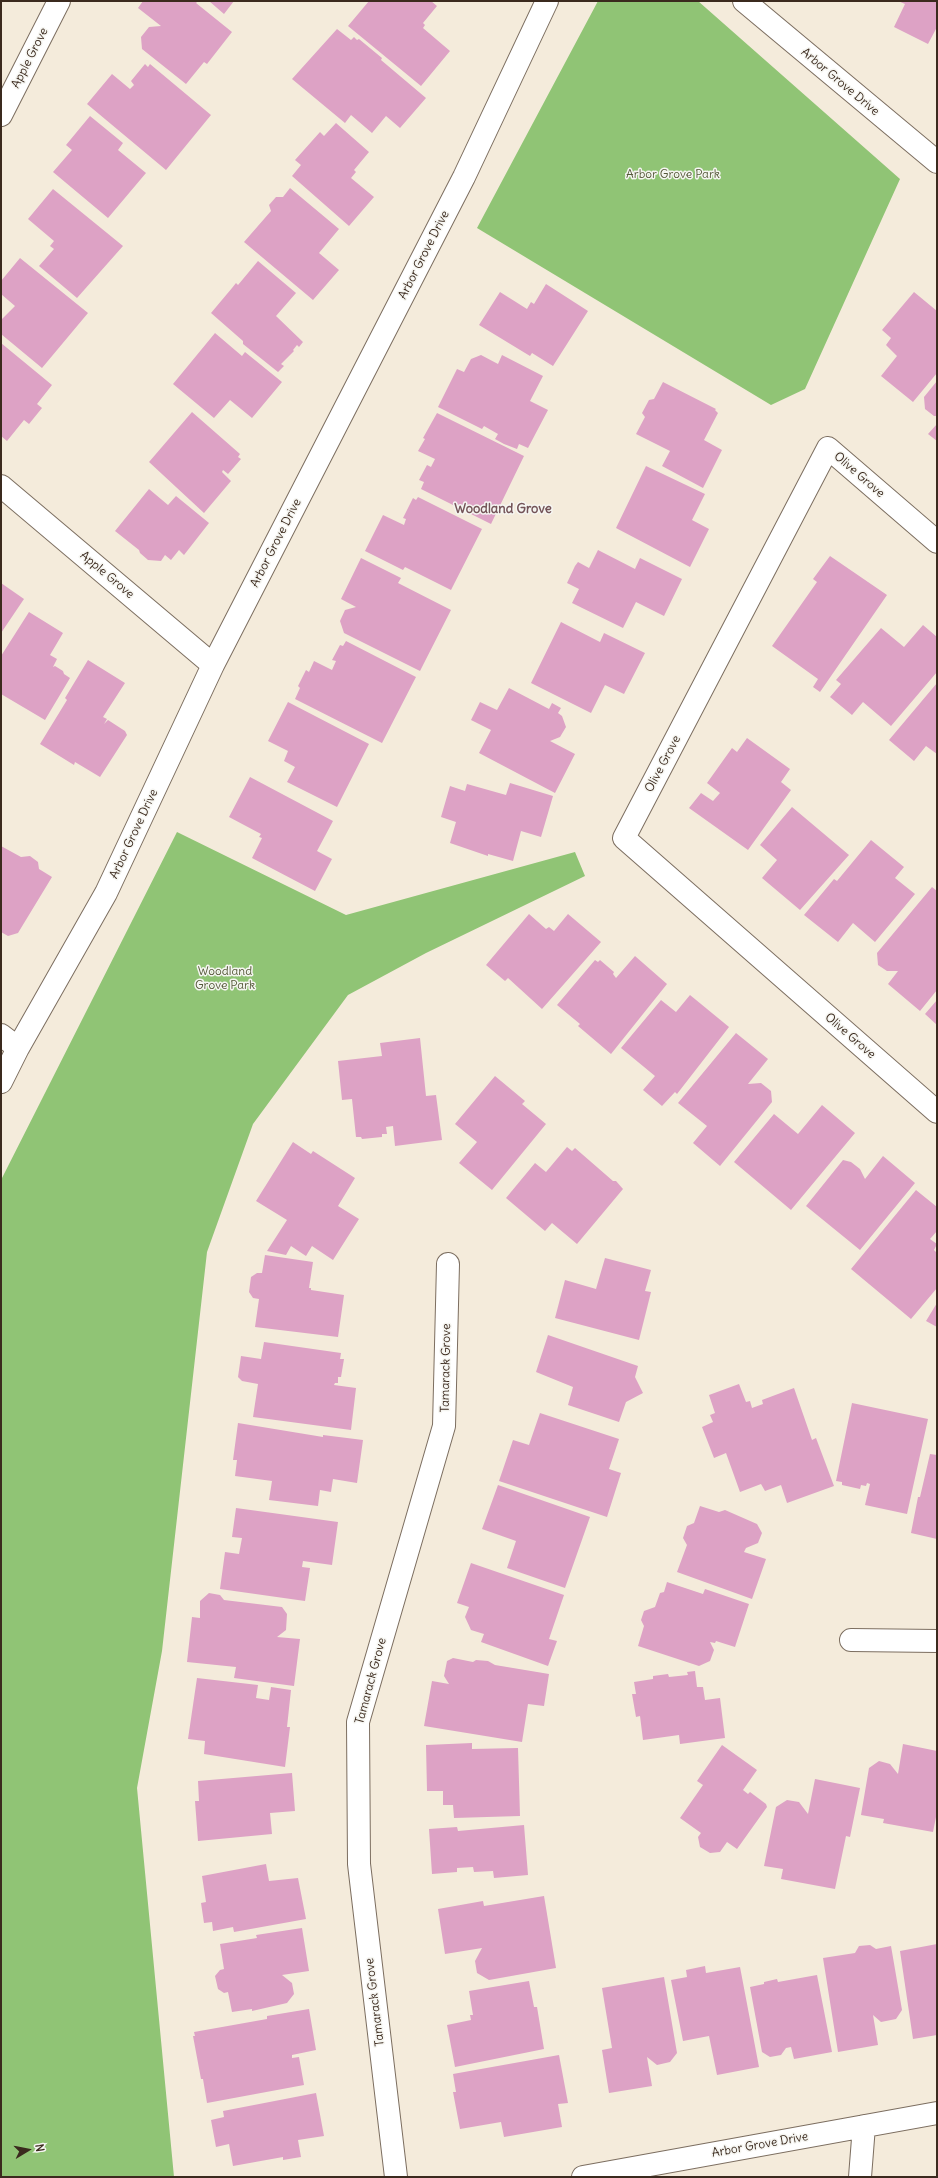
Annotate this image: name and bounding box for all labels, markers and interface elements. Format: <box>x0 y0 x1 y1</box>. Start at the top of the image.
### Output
street label: Apple Grove <box>9 25 51 91</box>
street label: Arbor Grove Drive <box>798 45 882 119</box>
park label: Arbor Grove Park <box>626 168 720 182</box>
street label: Arbor Grove Drive <box>395 208 453 302</box>
street label: Olive Grove <box>831 449 887 501</box>
street label: Arbor Grove Drive <box>247 496 305 590</box>
district label: Woodland Grove <box>454 501 552 517</box>
street label: Apple Grove <box>77 548 137 602</box>
street label: Olive Grove <box>642 733 684 795</box>
street label: Arbor Grove Drive <box>107 787 161 881</box>
park label: Woodland Grove Park <box>195 965 255 993</box>
street label: Olive Grove <box>822 1010 878 1062</box>
street label: Tamarack Grove <box>438 1323 454 1413</box>
street label: Tamarack Grove <box>353 1636 389 1726</box>
street label: Tamarack Grove <box>362 1957 388 2047</box>
street label: Arbor Grove Drive <box>711 2129 809 2161</box>
north arrow <box>8 2130 48 2170</box>
text: N <box>32 2143 47 2153</box>

